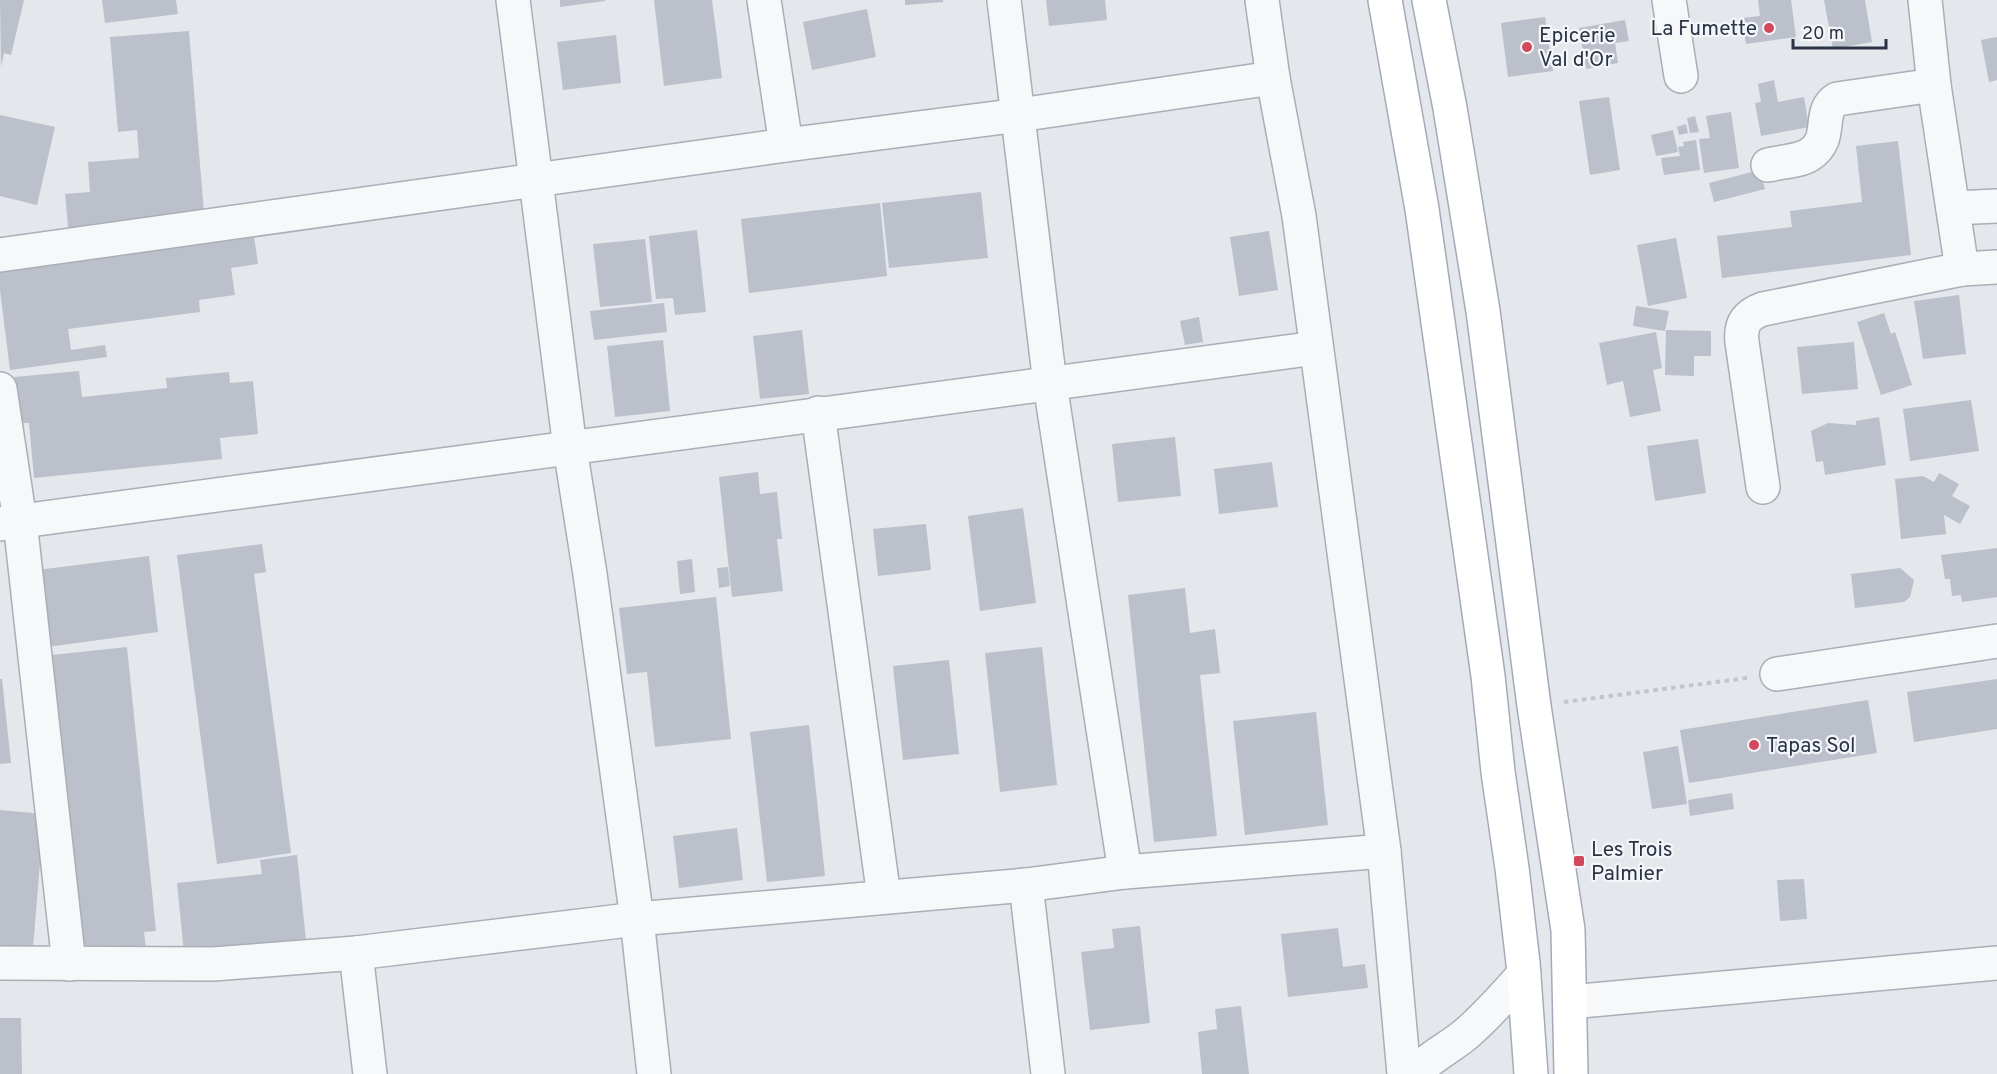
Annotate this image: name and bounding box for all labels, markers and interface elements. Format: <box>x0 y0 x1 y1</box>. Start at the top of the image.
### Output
scale bar <box>1793 12 1886 50</box>
place label: La Fumette <box>1650 16 1757 43</box>
marker: La Fumette <box>1762 21 1776 35</box>
place label: Epicerie Val d'Or <box>1539 23 1616 74</box>
text: 20 m <box>1802 23 1844 46</box>
marker: Epicerie Val d'Or <box>1520 40 1534 54</box>
place label: Tapas Sol <box>1766 733 1856 760</box>
marker: Tapas Sol <box>1747 738 1761 752</box>
place label: Les Trois Palmier <box>1591 837 1673 888</box>
marker: Les Trois Palmier <box>1572 854 1586 868</box>

